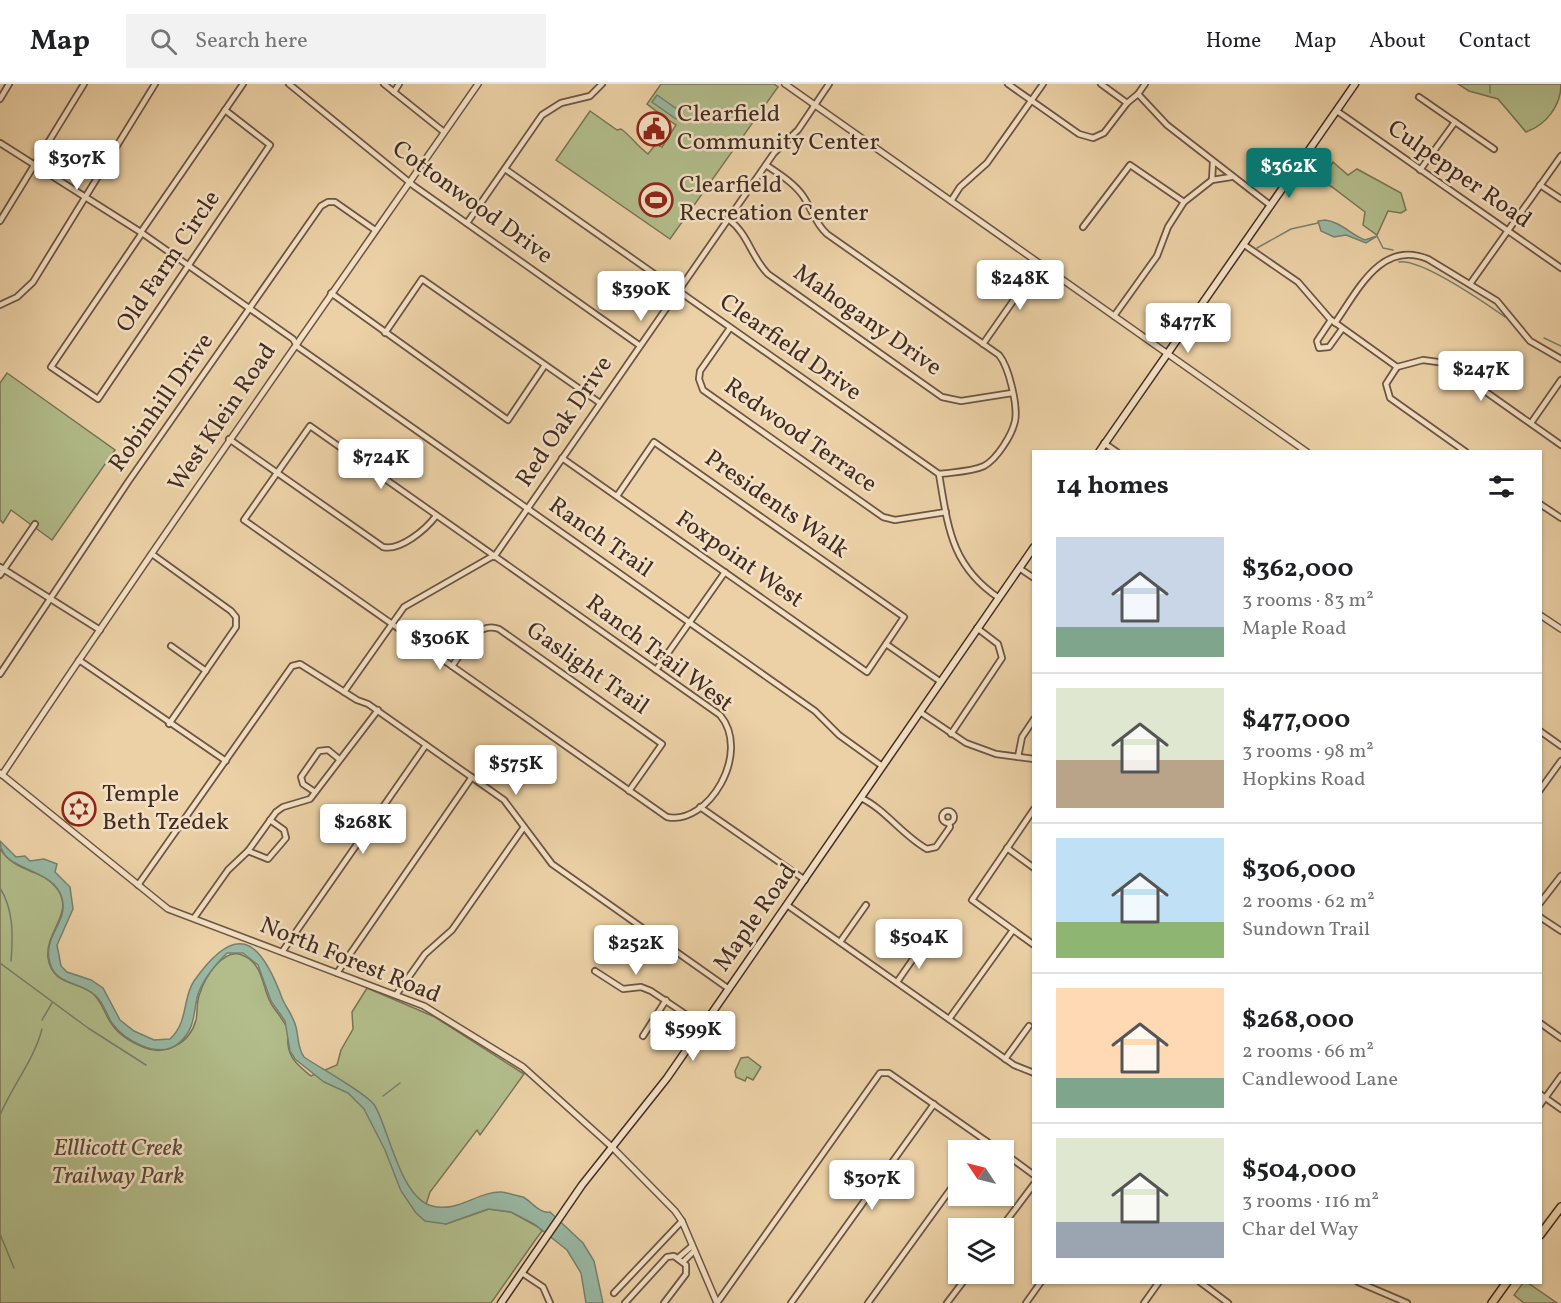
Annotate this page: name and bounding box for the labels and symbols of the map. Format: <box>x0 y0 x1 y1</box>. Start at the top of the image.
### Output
place label: Clearfield Community Center <box>677 98 880 160</box>
public building icon: Clearfield Community Center <box>636 111 672 147</box>
street label: Culpepper Road <box>1380 112 1538 238</box>
street label: Cottonwood Drive <box>384 133 560 273</box>
pin: $307K <box>35 140 119 191</box>
pin: $362K <box>1247 148 1331 199</box>
place label: Clearfield Recreation Center <box>679 169 869 231</box>
sports icon: Clearfield Recreation Center <box>638 182 674 218</box>
street label: Old Farm Circle <box>109 184 229 340</box>
street label: Mahogany Drive <box>786 257 948 385</box>
pin: $248K <box>978 260 1062 311</box>
pin: $390K <box>599 271 683 322</box>
street label: Clearfield Drive <box>712 286 868 410</box>
pin: $477K <box>1146 303 1230 354</box>
street label: Robinhill Drive <box>101 327 223 479</box>
street label: West Klein Road <box>161 337 285 499</box>
street label: Red Oak Drive <box>509 350 621 494</box>
pin: $247K <box>1439 351 1523 402</box>
street label: Redwood Terrace <box>716 370 884 502</box>
pin: $724K <box>339 439 423 490</box>
street label: Presidents Walk <box>697 442 855 568</box>
street label: Ranch Trail <box>541 489 659 587</box>
street label: Foxpoint West <box>668 503 810 617</box>
street label: Ranch Trail West <box>578 587 740 721</box>
street label: Gaslight Trail <box>519 614 655 724</box>
pin: $306K <box>398 620 482 671</box>
pin: $575K <box>474 745 558 796</box>
place label: Temple Beth Tzedek <box>102 778 229 840</box>
synagogue icon: Temple Beth Tzedek <box>61 791 97 827</box>
pin: $268K <box>321 804 405 855</box>
street label: Maple Road <box>706 857 806 979</box>
street label: North Forest Road <box>254 909 446 1013</box>
pin: $504K <box>877 919 961 970</box>
pin: $252K <box>594 925 678 976</box>
pin: $599K <box>651 1011 735 1062</box>
park label: Elllicott Creek Trailway Park <box>52 1132 184 1194</box>
north arrow <box>948 1140 1014 1206</box>
pin: $307K <box>830 1160 914 1211</box>

